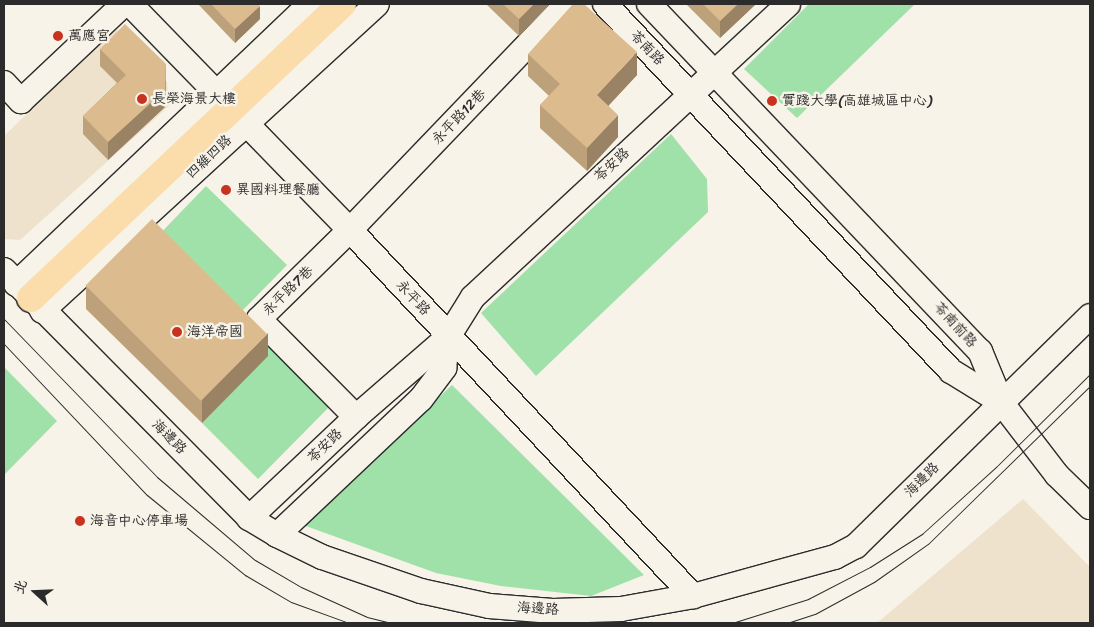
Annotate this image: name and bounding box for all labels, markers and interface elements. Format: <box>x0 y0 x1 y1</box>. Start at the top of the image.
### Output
street label: 苓南路 <box>626 27 668 69</box>
place label: 萬應宮 <box>68 28 110 44</box>
marker: 萬應宮 <box>52 30 64 42</box>
street label: 永平路12巷 <box>429 86 489 148</box>
place label: 長榮海景大樓 <box>152 91 236 107</box>
marker: 長榮海景大樓 <box>136 93 148 105</box>
place label: 實踐大學(高雄城區中心) <box>782 93 932 109</box>
marker: 實踐大學(高雄城區中心) <box>766 95 778 107</box>
street label: 四維四路 <box>183 132 235 182</box>
street label: 苓安路 <box>591 145 633 185</box>
place label: 異國料理餐廳 <box>236 182 320 198</box>
marker: 異國料理餐廳 <box>220 184 232 196</box>
street label: 永平路7巷 <box>259 263 317 319</box>
street label: 永平路 <box>393 277 433 319</box>
street label: 苓南前路 <box>930 299 980 351</box>
place label: 海洋帝國 <box>187 324 243 340</box>
marker: 海洋帝國 <box>171 326 183 338</box>
street label: 海邊路 <box>148 416 190 458</box>
street label: 苓安路 <box>304 425 346 467</box>
street label: 海邊路 <box>901 459 943 501</box>
place label: 海音中心停車場 <box>90 513 188 529</box>
marker: 海音中心停車場 <box>74 515 86 527</box>
north arrow <box>10 567 60 617</box>
text: 北 <box>6 576 35 598</box>
street label: 海邊路 <box>517 600 559 618</box>

